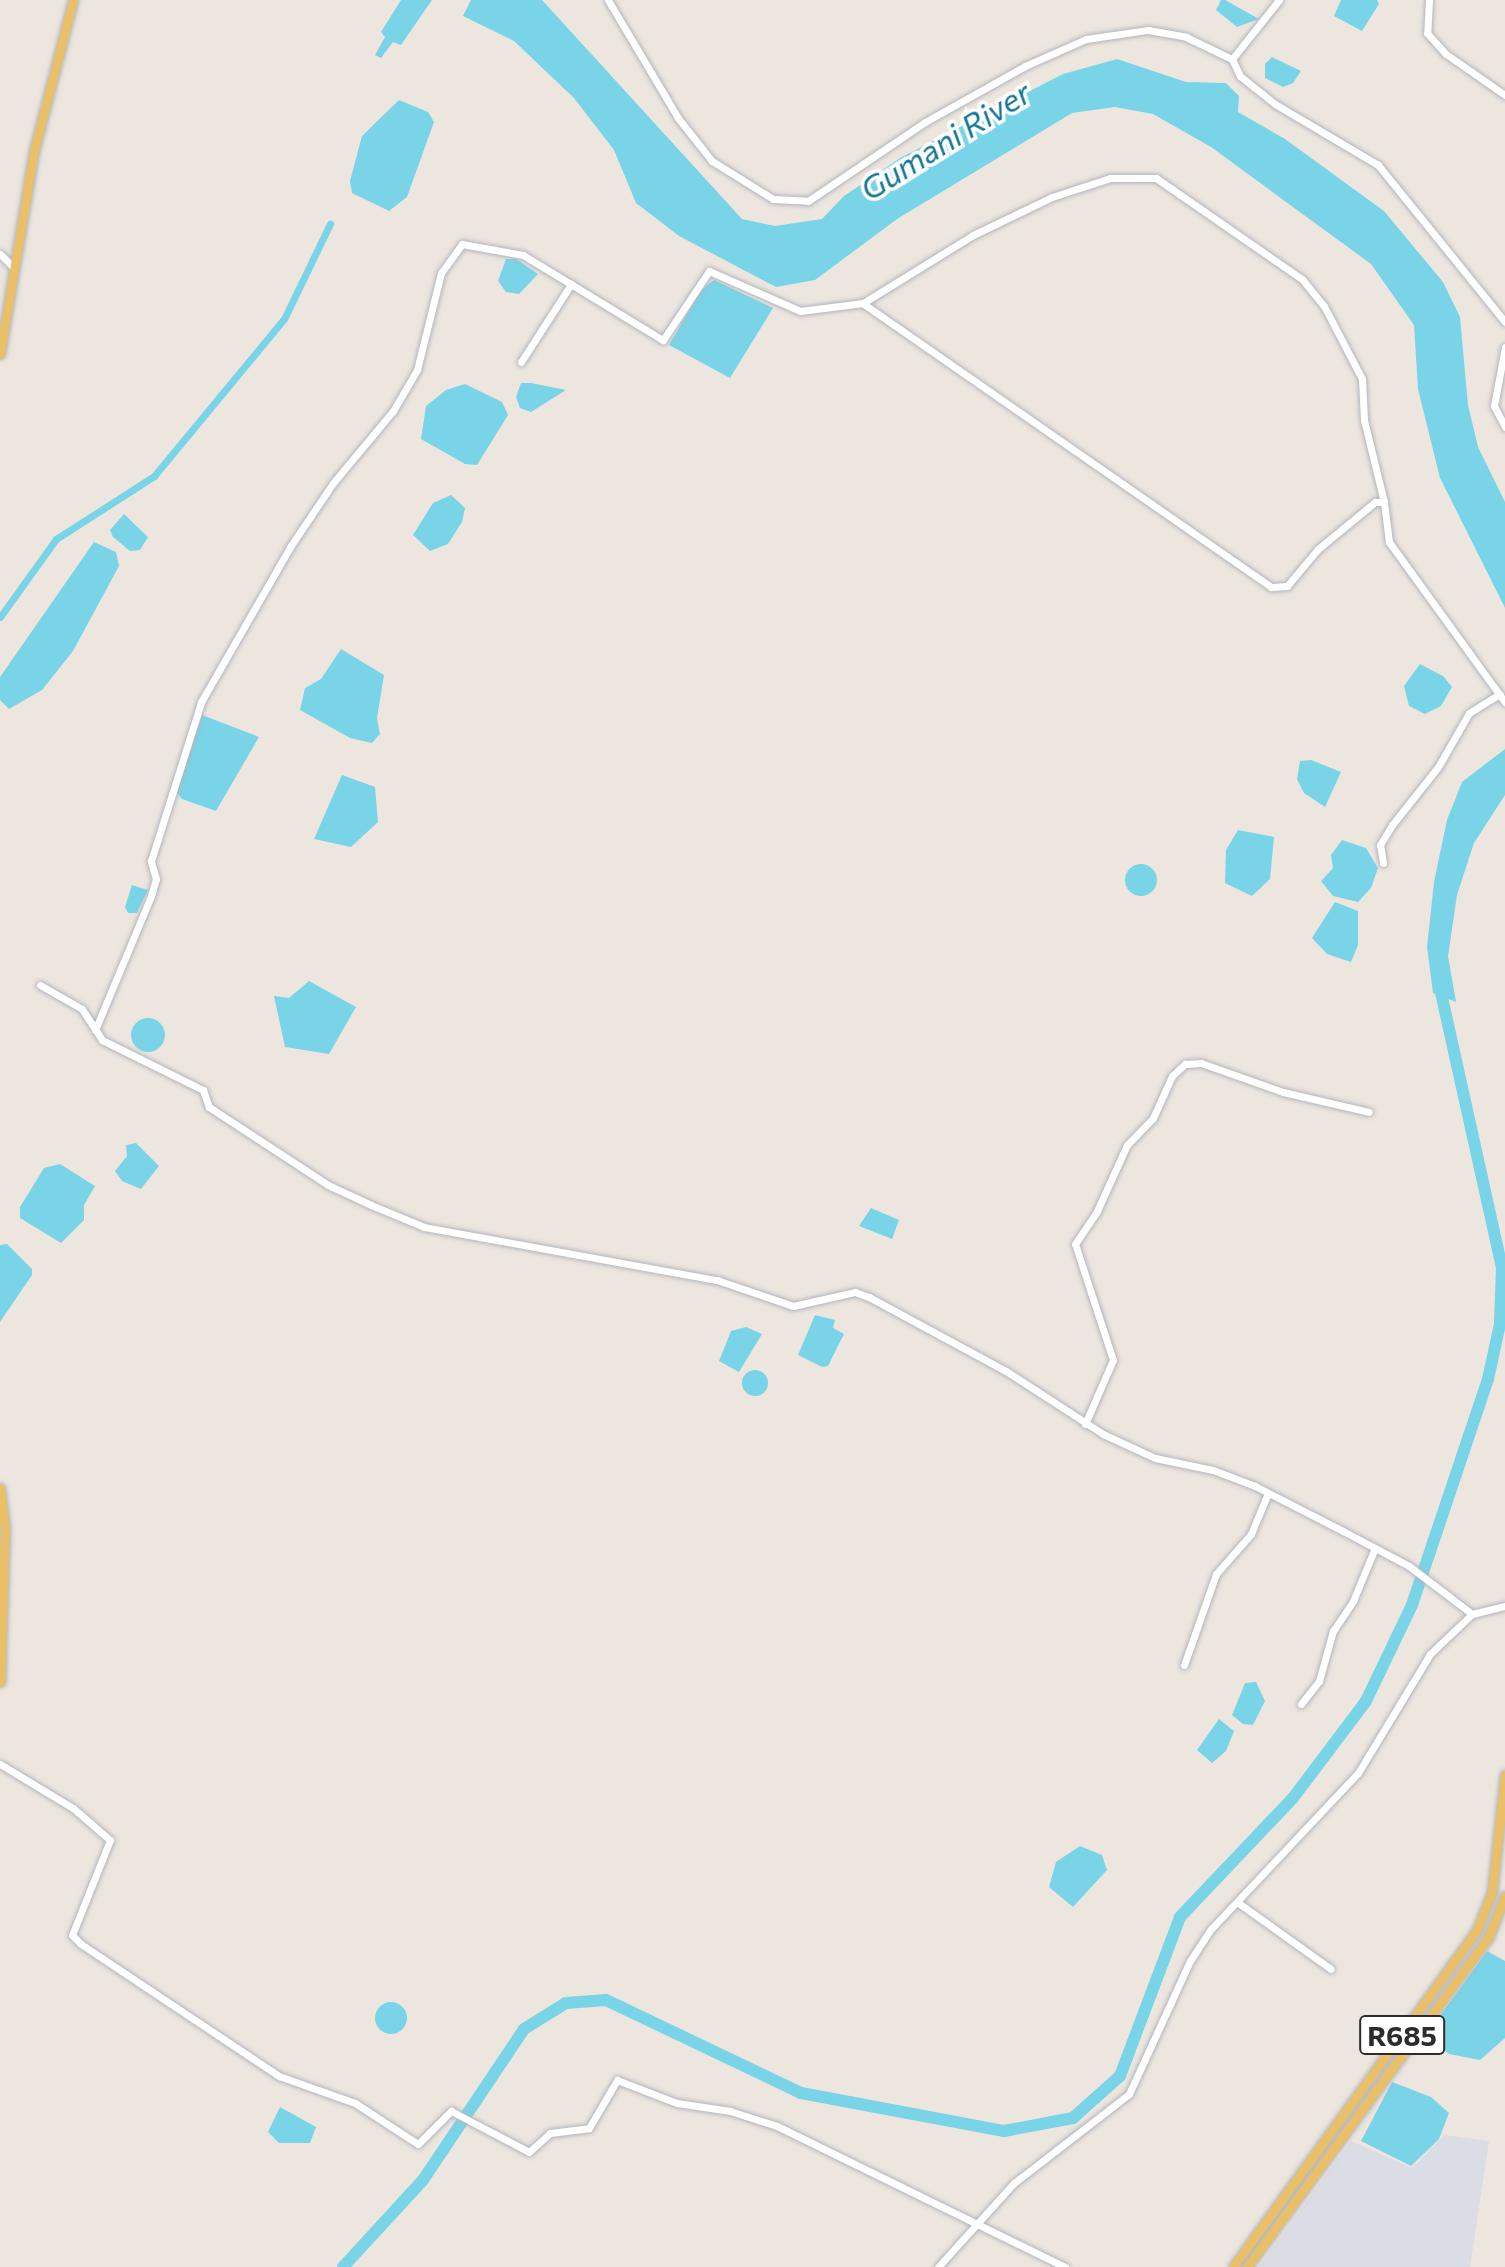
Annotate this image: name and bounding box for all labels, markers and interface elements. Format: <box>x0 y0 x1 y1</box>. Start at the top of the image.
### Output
water label: Gumani River <box>853 72 1037 208</box>
road number: R685 <box>1358 2011 1446 2059</box>

